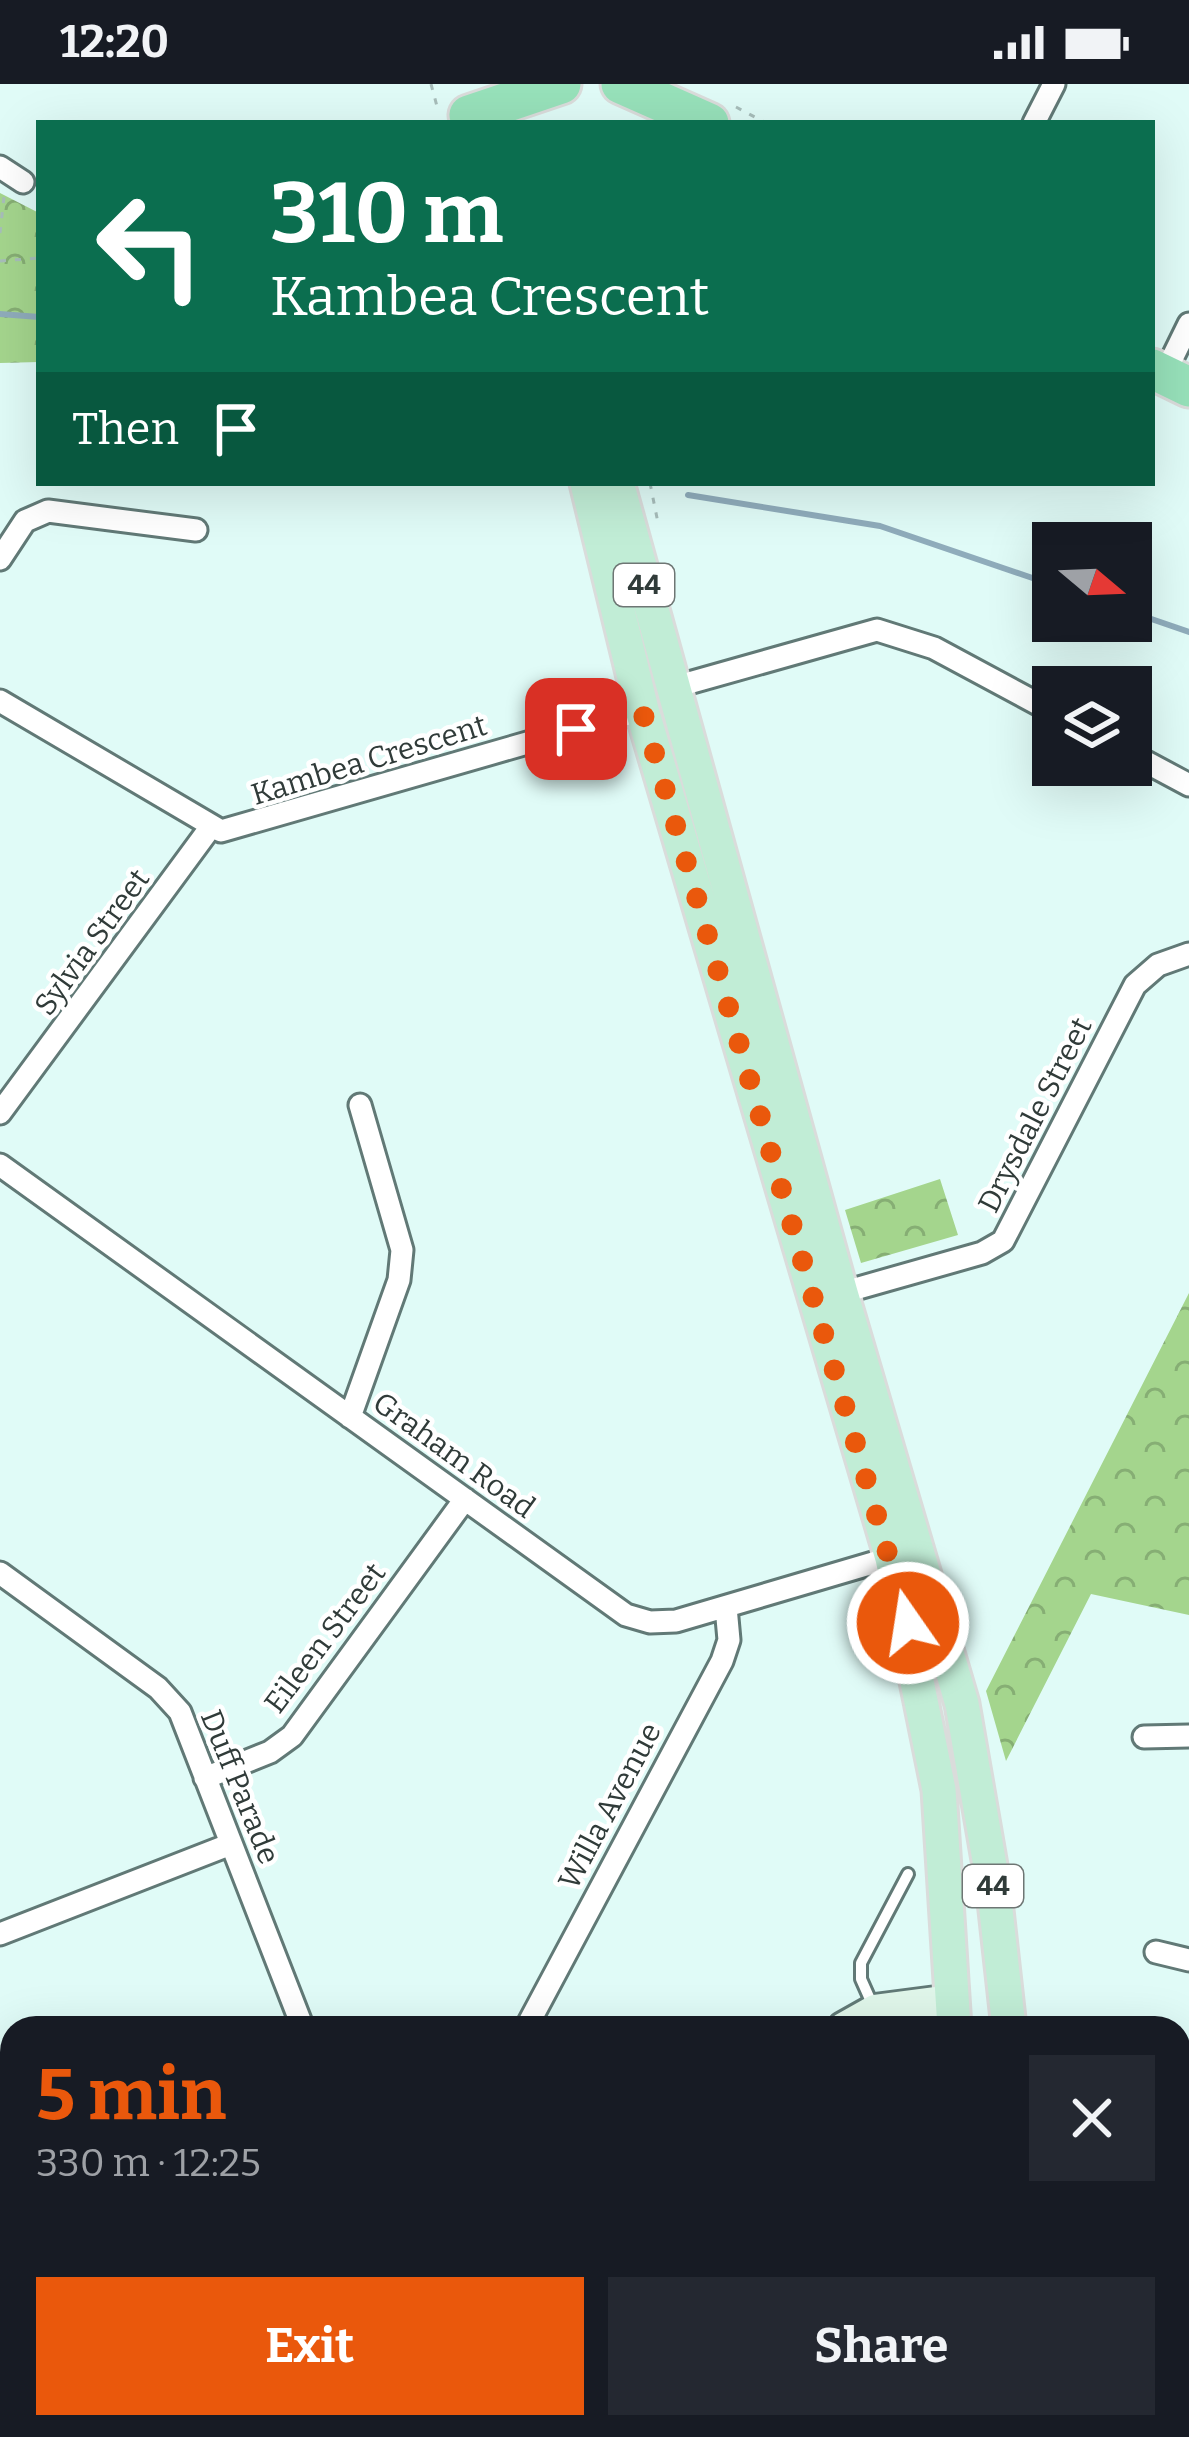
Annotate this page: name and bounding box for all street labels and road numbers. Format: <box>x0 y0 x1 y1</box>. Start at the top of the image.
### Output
road number: 44 <box>614 564 674 606</box>
street label: Kambea Crescent <box>247 707 491 813</box>
street label: Sylvia Street <box>27 862 157 1022</box>
street label: Drysdale Street <box>970 1011 1100 1218</box>
street label: Graham Road <box>366 1384 542 1526</box>
street label: Eileen Street <box>257 1556 393 1720</box>
street label: Duff Parade <box>193 1705 287 1869</box>
street label: Willa Avenue <box>551 1717 669 1895</box>
road number: 44 <box>963 1865 1023 1907</box>

